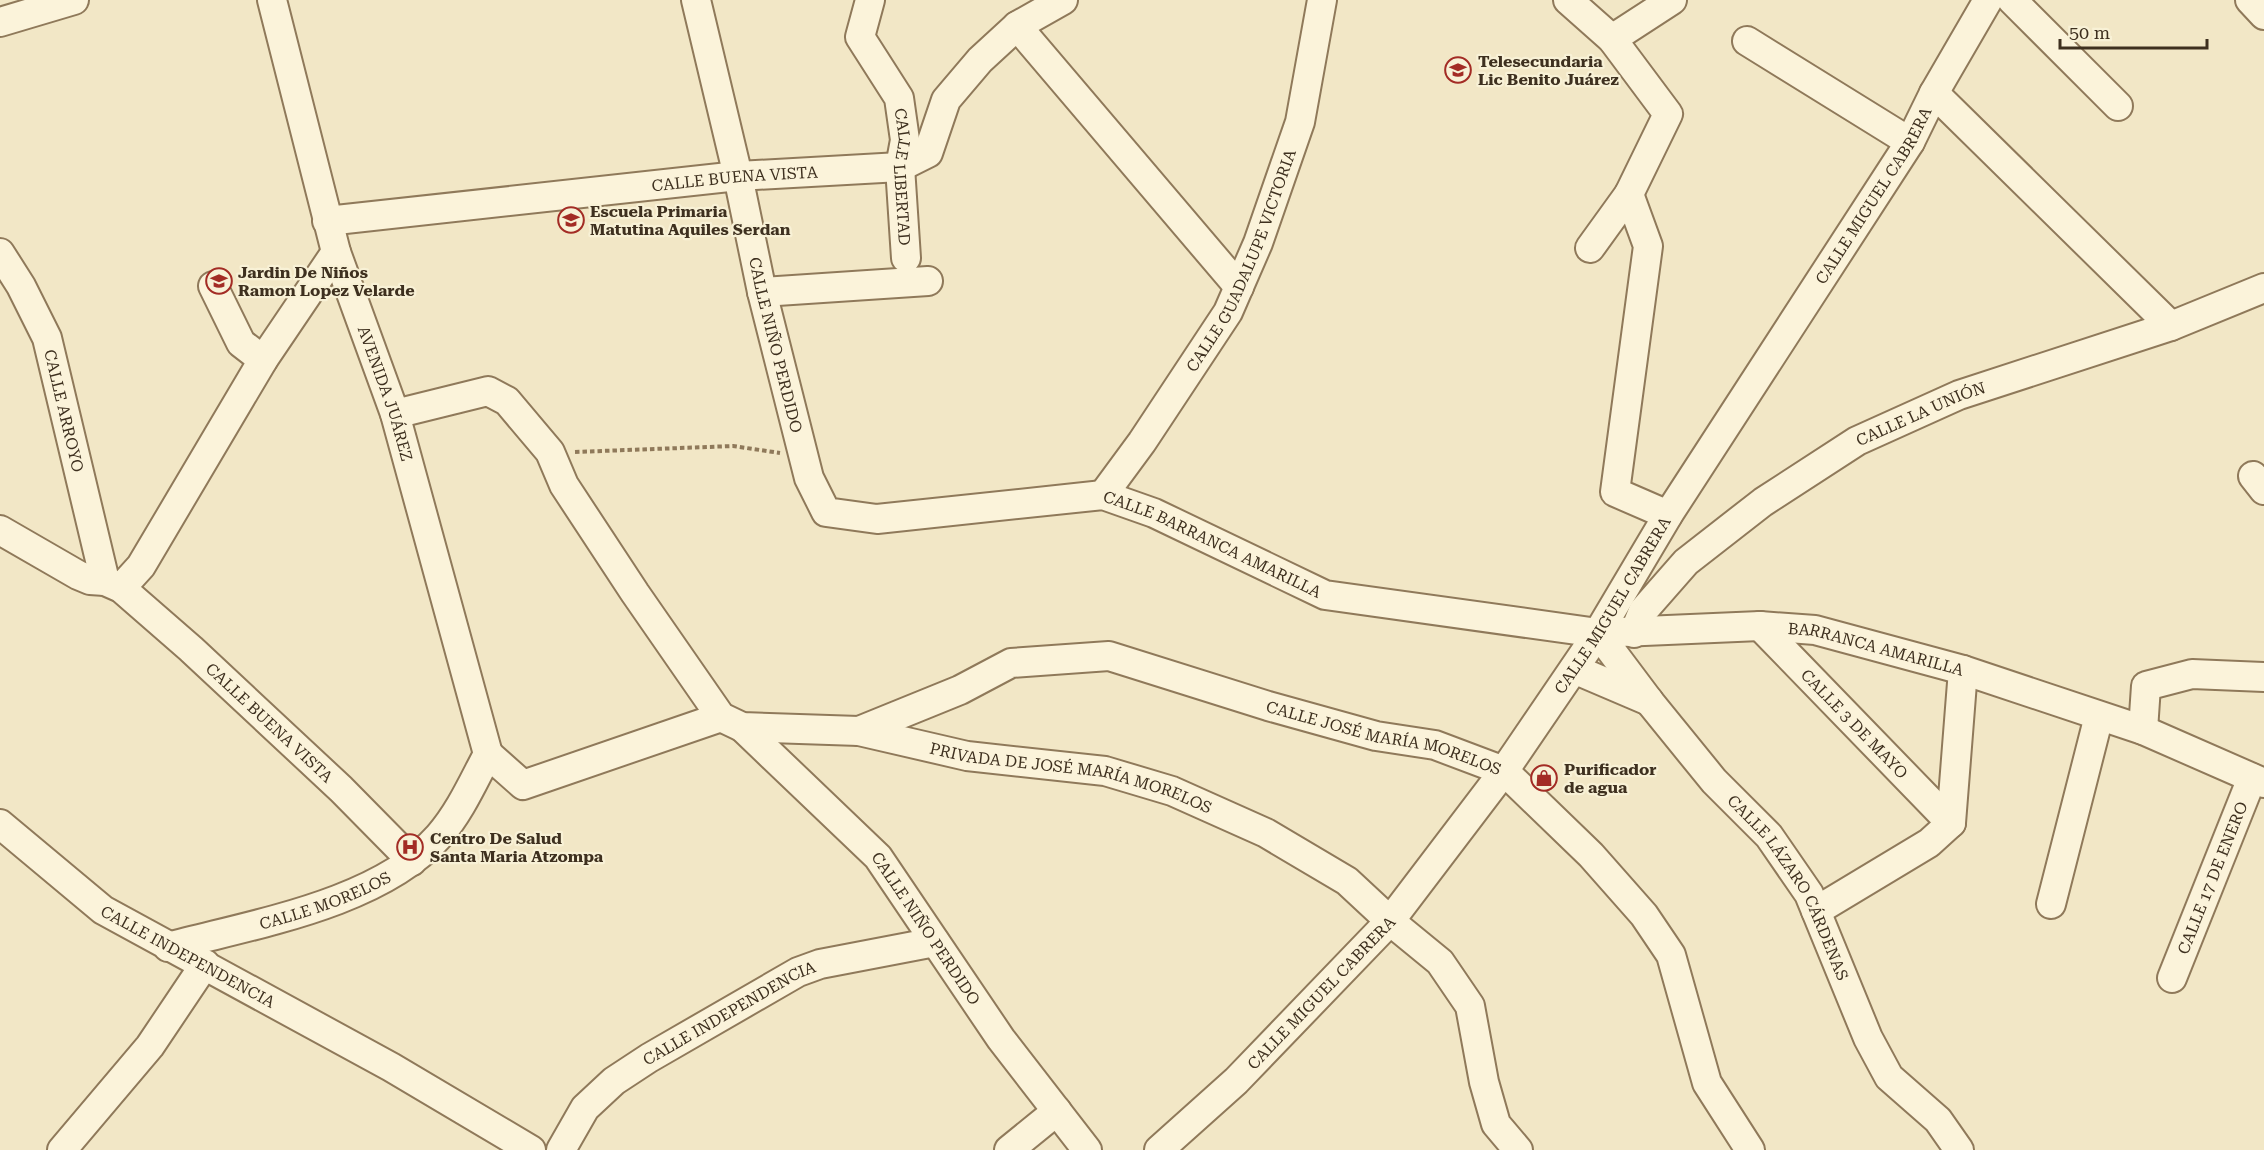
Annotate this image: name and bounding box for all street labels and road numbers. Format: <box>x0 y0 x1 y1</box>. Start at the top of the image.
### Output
street label: CALLE MIGUEL CABRERA <box>1811 103 1936 288</box>
street label: CALLE LIBERTAD <box>890 107 914 246</box>
street label: CALLE GUADALUPE VICTORIA <box>1182 146 1300 375</box>
street label: CALLE BUENA VISTA <box>651 163 819 195</box>
street label: CALLE NIÑO PERDIDO <box>745 255 806 435</box>
street label: AVENIDA JUÁREZ <box>354 323 416 463</box>
street label: CALLE ARROYO <box>40 348 88 474</box>
street label: CALLE LA UNIÓN <box>1853 378 1988 450</box>
street label: CALLE BARRANCA AMARILLA <box>1101 487 1325 602</box>
street label: CALLE MIGUEL CABRERA <box>1550 513 1675 698</box>
street label: BARRANCA AMARILLA <box>1787 619 1967 680</box>
street label: CALLE BUENA VISTA <box>202 659 337 787</box>
street label: CALLE 3 DE MAYO <box>1797 665 1912 783</box>
street label: CALLE JOSÉ MARÍA MORELOS <box>1264 697 1504 779</box>
street label: PRIVADA DE JOSÉ MARÍA MORELOS <box>928 739 1215 818</box>
street label: CALLE LÁZARO CÁRDENAS <box>1723 791 1852 983</box>
street label: CALLE 17 DE ENERO <box>2174 799 2252 957</box>
street label: CALLE NIÑO PERDIDO <box>867 848 984 1008</box>
street label: CALLE MORELOS <box>257 868 394 934</box>
street label: CALLE INDEPENDENCIA <box>97 902 279 1012</box>
street label: CALLE MIGUEL CABRERA <box>1243 912 1400 1073</box>
street label: CALLE INDEPENDENCIA <box>640 957 819 1070</box>

